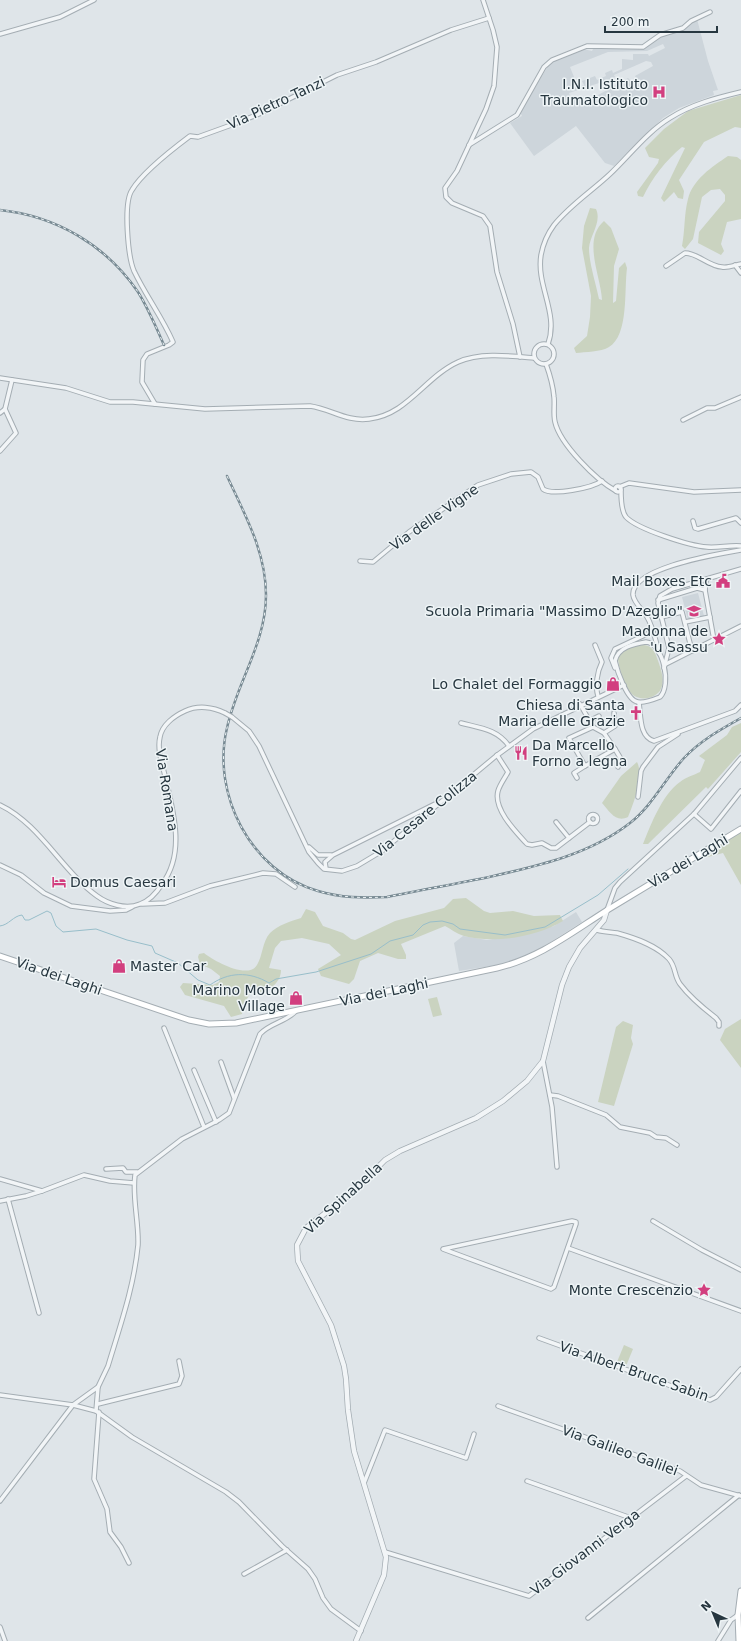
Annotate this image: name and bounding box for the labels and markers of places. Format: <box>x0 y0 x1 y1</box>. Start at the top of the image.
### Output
place label: I.N.I. Istituto Traumatologico <box>540 76 648 108</box>
hospital icon: I.N.I. Istituto Traumatologico <box>651 84 667 100</box>
place label: Mail Boxes Etc <box>611 573 712 589</box>
public building icon: Mail Boxes Etc <box>715 573 731 589</box>
place label: Scuola Primaria "Massimo D'Azeglio" <box>425 603 683 619</box>
school or university icon: Scuola Primaria "Massimo D'Azeglio" <box>686 603 702 619</box>
place label: Madonna de 'u Sassu <box>622 623 708 655</box>
place icon: Madonna de 'u Sassu <box>711 631 727 647</box>
place label: Lo Chalet del Formaggio <box>432 676 602 692</box>
shop icon: Lo Chalet del Formaggio <box>605 676 621 692</box>
place label: Chiesa di Santa Maria delle Grazie <box>498 697 625 729</box>
church icon: Chiesa di Santa Maria delle Grazie <box>628 705 644 721</box>
place label: Da Marcello Forno a legna <box>532 737 627 769</box>
restaurant icon: Da Marcello Forno a legna <box>513 745 529 761</box>
hotel icon: Domus Caesari <box>51 874 67 890</box>
place label: Domus Caesari <box>70 874 176 890</box>
shop icon: Master Car <box>111 958 127 974</box>
place label: Master Car <box>130 958 207 974</box>
place label: Marino Motor Village <box>192 982 285 1014</box>
shop icon: Marino Motor Village <box>288 990 304 1006</box>
place label: Monte Crescenzio <box>569 1282 693 1298</box>
place icon: Monte Crescenzio <box>696 1282 712 1298</box>

